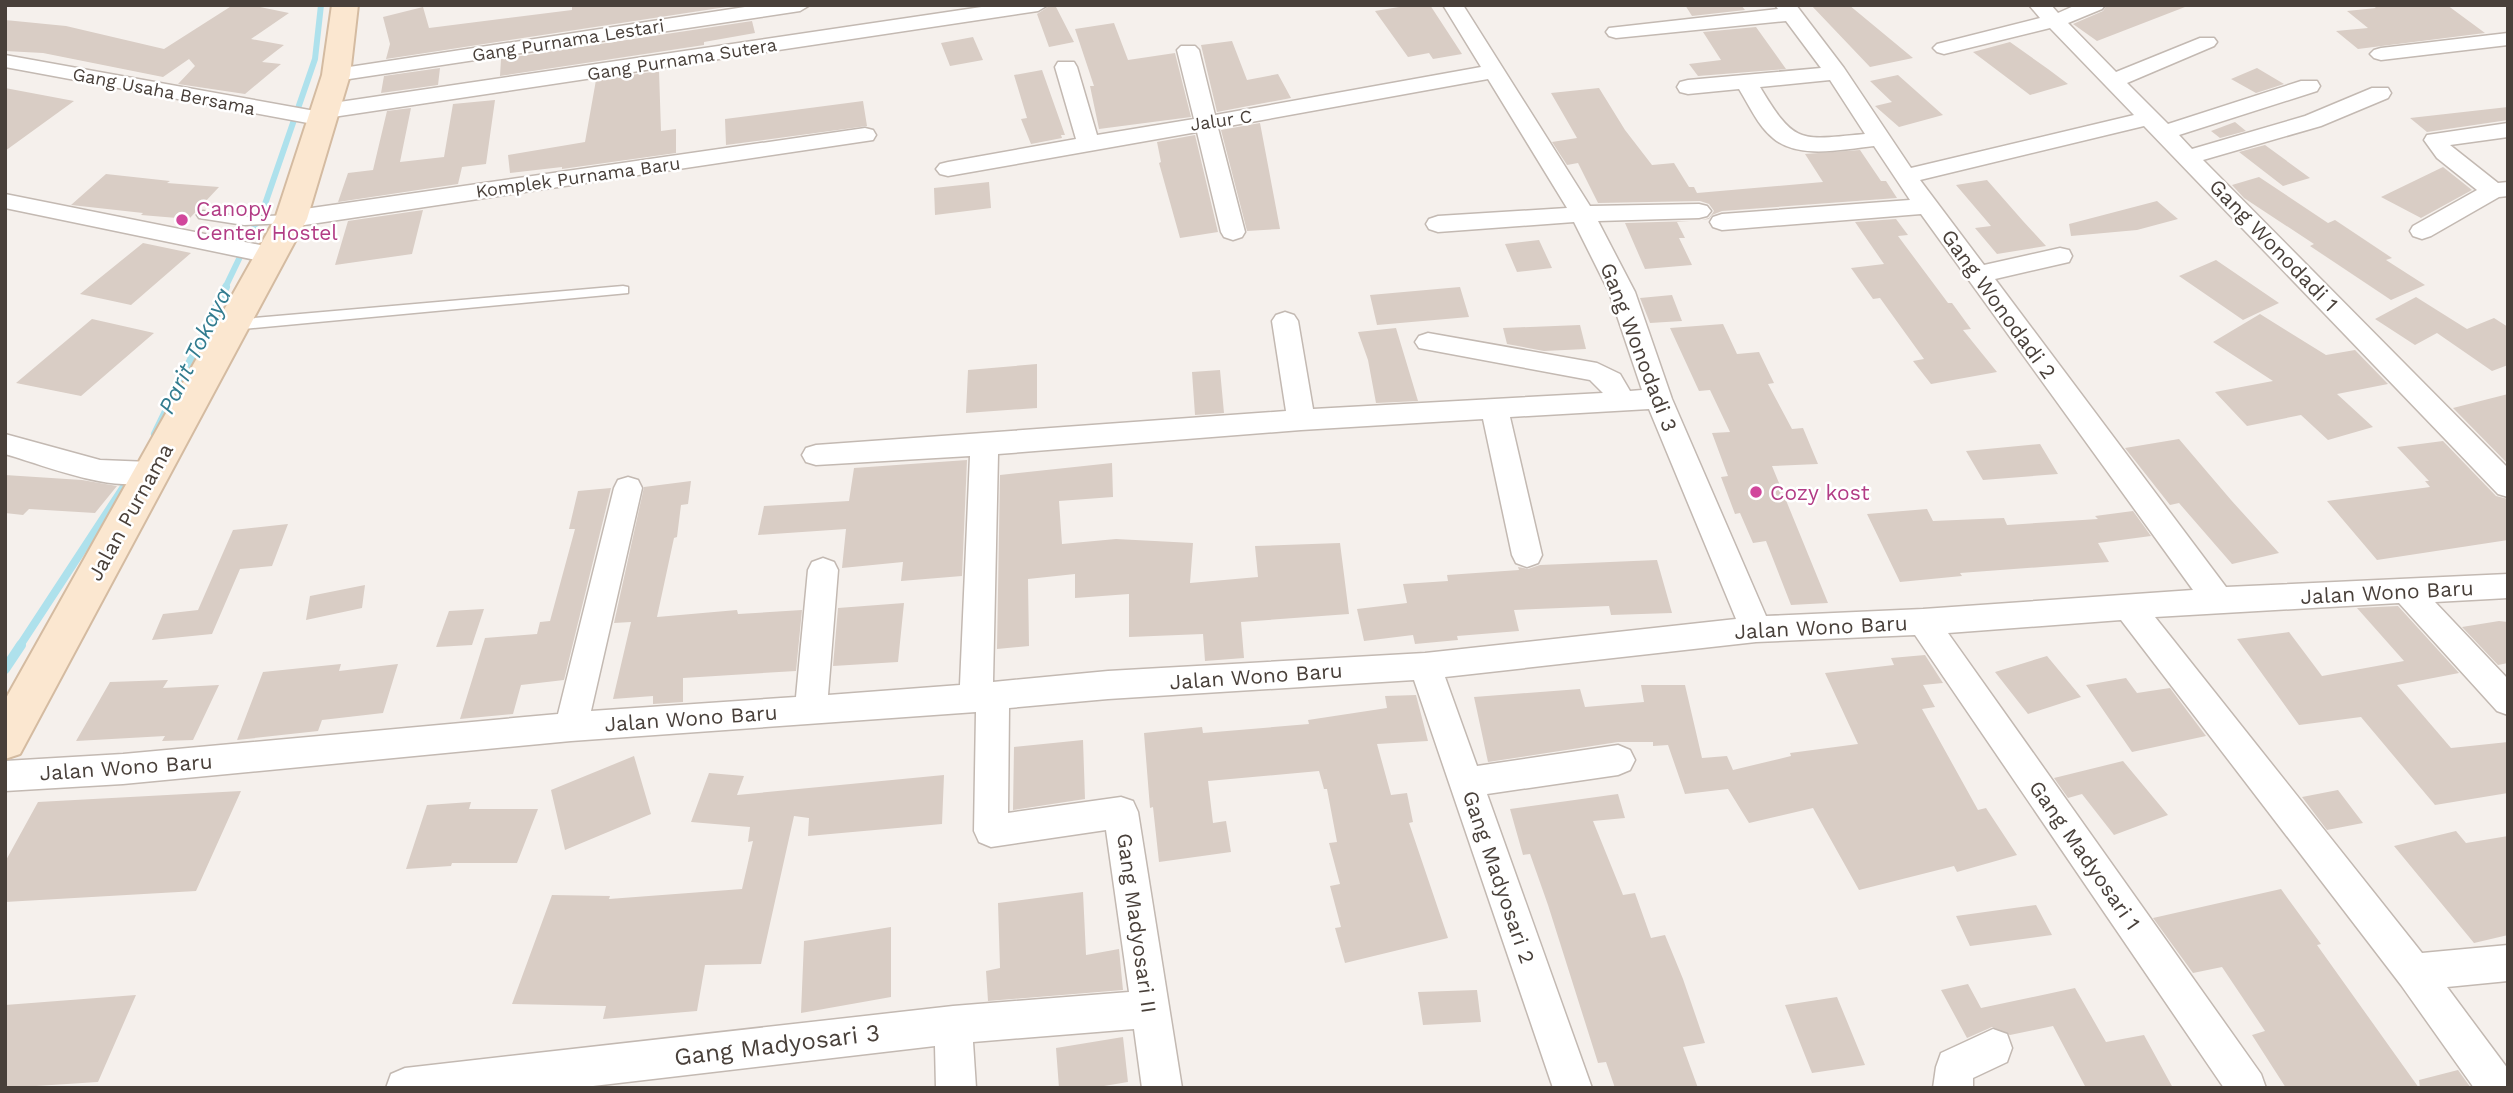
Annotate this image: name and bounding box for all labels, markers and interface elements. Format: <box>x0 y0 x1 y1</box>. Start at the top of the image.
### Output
street label: Gang Purnama Lestari <box>470 14 666 66</box>
street label: Gang Purnama Sutera <box>586 34 778 84</box>
street label: Gang Usaha Bersama <box>71 63 257 119</box>
street label: Jalur C <box>1189 105 1253 135</box>
street label: Komplek Purnama Baru <box>474 152 682 202</box>
street label: Gang Wonodadi 1 <box>2204 174 2344 316</box>
place label: Canopy Center Hostel <box>196 196 338 245</box>
marker: Canopy Center Hostel <box>174 212 190 228</box>
street label: Gang Wonodadi 2 <box>1936 224 2062 384</box>
street label: Gang Wonodadi 3 <box>1595 259 1683 435</box>
water label: Parit Tokaya <box>153 284 237 418</box>
street label: Jalan Purnama <box>82 439 178 585</box>
place label: Cozy kost <box>1770 480 1870 505</box>
marker: Cozy kost <box>1748 484 1764 500</box>
street label: Jalan Wono Baru <box>2300 575 2474 609</box>
street label: Jalan Wono Baru <box>1734 610 1908 644</box>
street label: Jalan Wono Baru <box>1169 657 1343 695</box>
street label: Jalan Wono Baru <box>604 699 778 737</box>
street label: Jalan Wono Baru <box>39 748 213 786</box>
street label: Gang Madyosari 1 <box>2024 775 2146 935</box>
street label: Gang Madyosari 2 <box>1458 787 1540 967</box>
street label: Gang Madyosari II <box>1112 831 1162 1015</box>
street label: Gang Madyosari 3 <box>673 1018 881 1072</box>

